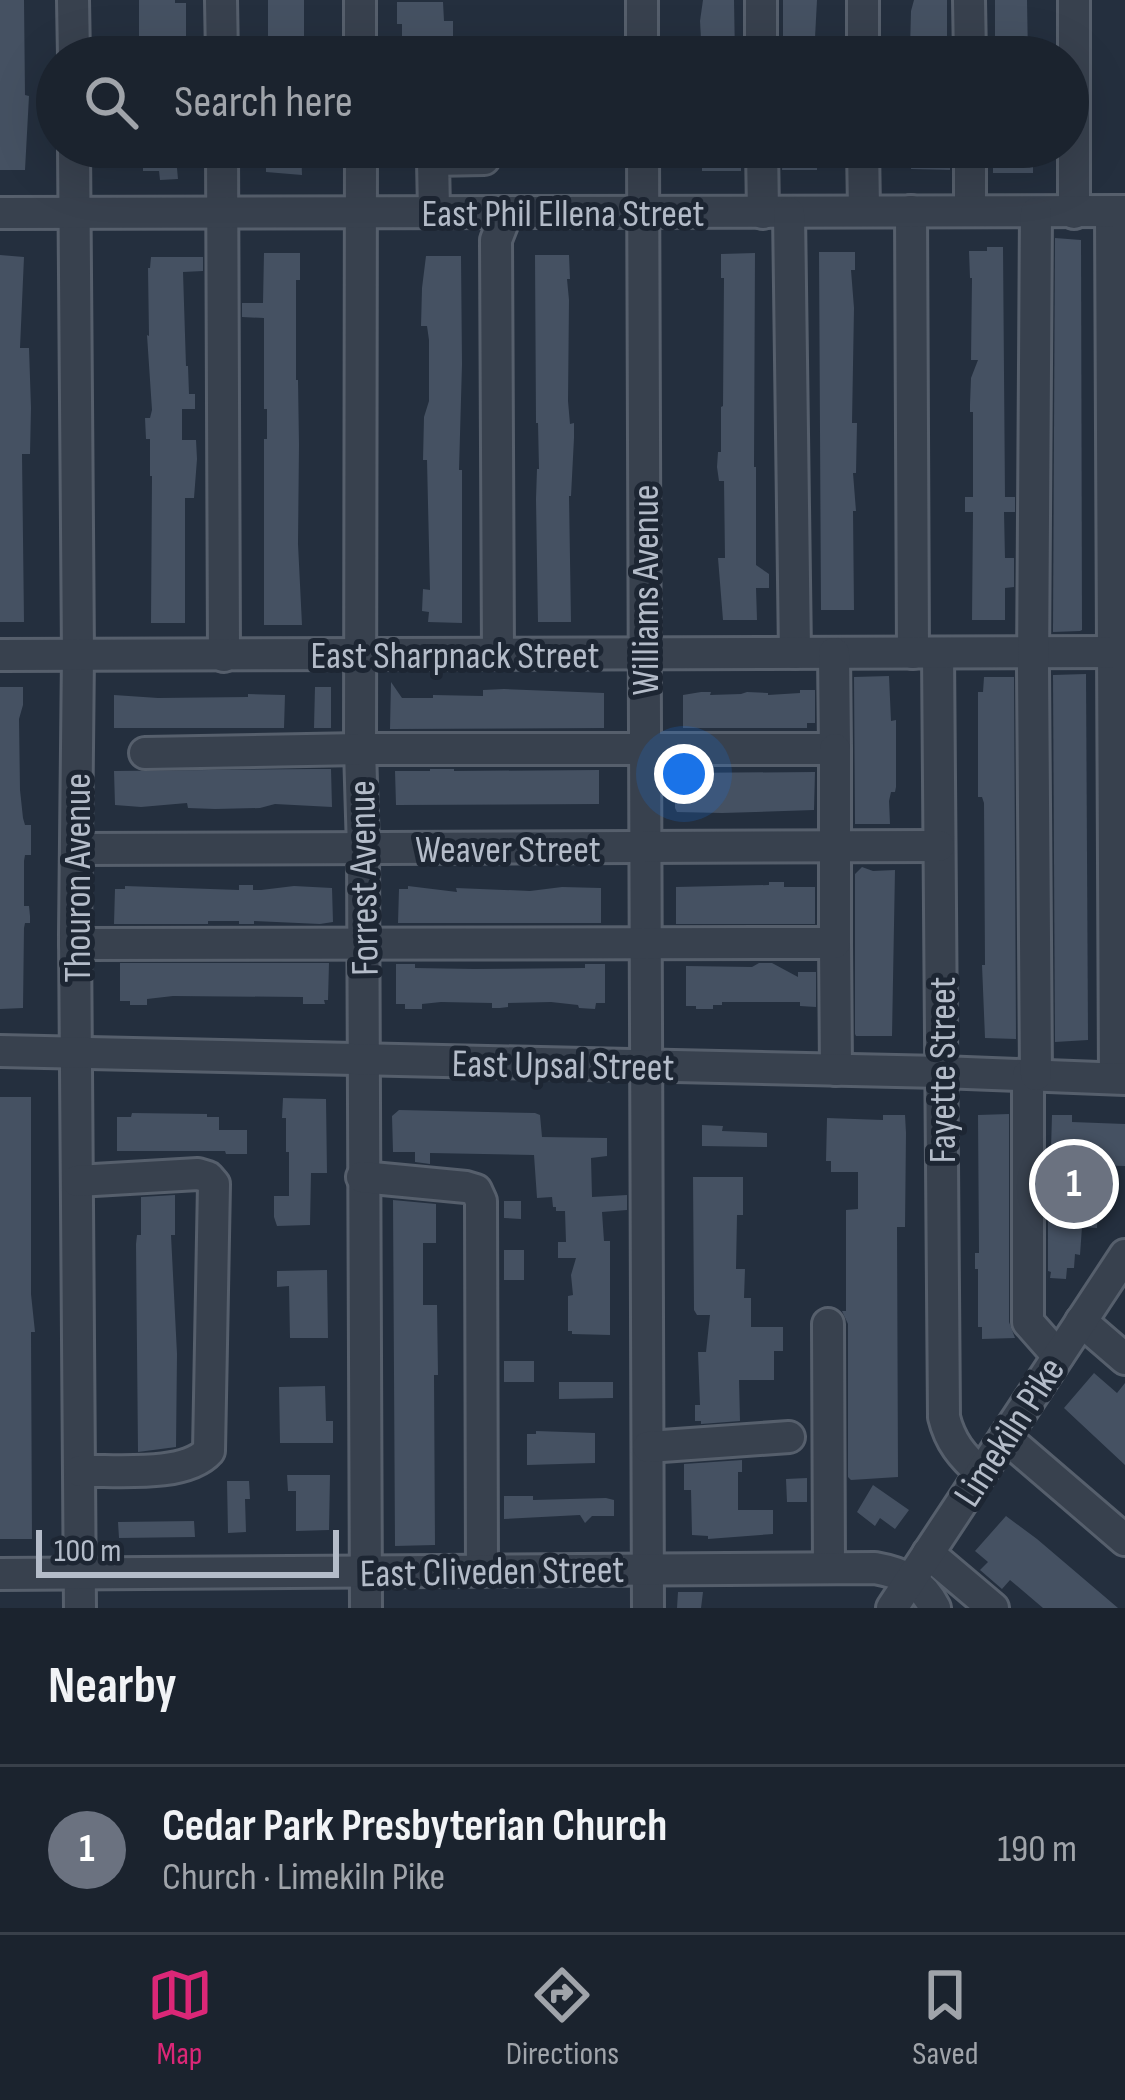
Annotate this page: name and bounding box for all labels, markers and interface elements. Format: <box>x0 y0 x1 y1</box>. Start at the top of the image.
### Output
search box <box>36 36 1089 168</box>
icon: search <box>78 69 144 135</box>
text: Search here <box>174 75 353 130</box>
street label: East Phil Ellena Street <box>422 191 704 238</box>
street label: Williams Avenue <box>623 485 670 695</box>
street label: East Sharpnack Street <box>310 633 600 680</box>
your location <box>654 744 714 804</box>
street label: Thouron Avenue <box>55 773 102 983</box>
street label: Forrest Avenue <box>339 780 390 976</box>
street label: Weaver Street <box>415 827 601 874</box>
street label: Fayette Street <box>920 977 967 1163</box>
street label: East Upsal Street <box>451 1041 675 1092</box>
pin: 1 <box>1035 1139 1113 1229</box>
street label: Limekiln Pike <box>945 1349 1076 1516</box>
scale bar <box>36 1524 339 1577</box>
text: 100 m <box>54 1531 121 1571</box>
street label: East Cliveden Street <box>359 1547 625 1598</box>
text: Nearby <box>48 1656 177 1717</box>
text: Cedar Park Presbyterian Church <box>162 1799 667 1854</box>
text: 1 <box>79 1826 95 1873</box>
text: 190 m <box>997 1826 1077 1873</box>
text: Church · Limekiln Pike <box>162 1854 445 1901</box>
tab: Map <box>147 1962 213 2074</box>
tab: Directions <box>506 1962 619 2074</box>
tab: Saved <box>912 1962 978 2074</box>

